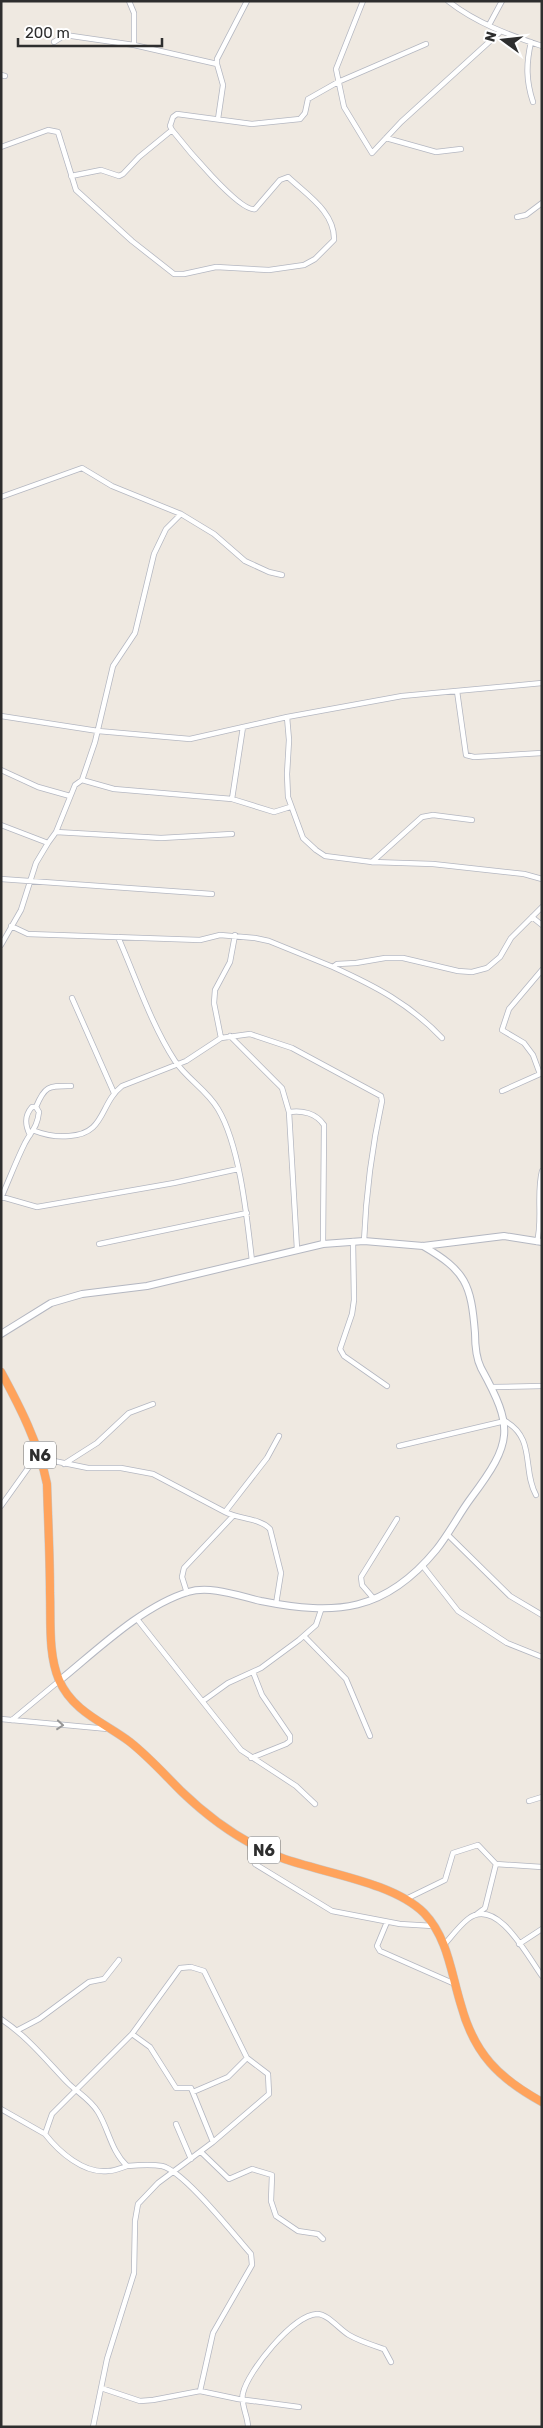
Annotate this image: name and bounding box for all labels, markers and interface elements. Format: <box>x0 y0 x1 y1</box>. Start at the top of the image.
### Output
scale bar <box>18 15 161 47</box>
north arrow <box>478 15 528 65</box>
text: 200 m <box>25 24 70 42</box>
text: N <box>481 30 500 44</box>
road number: N6 <box>24 1442 56 1468</box>
one-way arrow <box>56 1719 64 1730</box>
road number: N6 <box>248 1836 280 1864</box>

